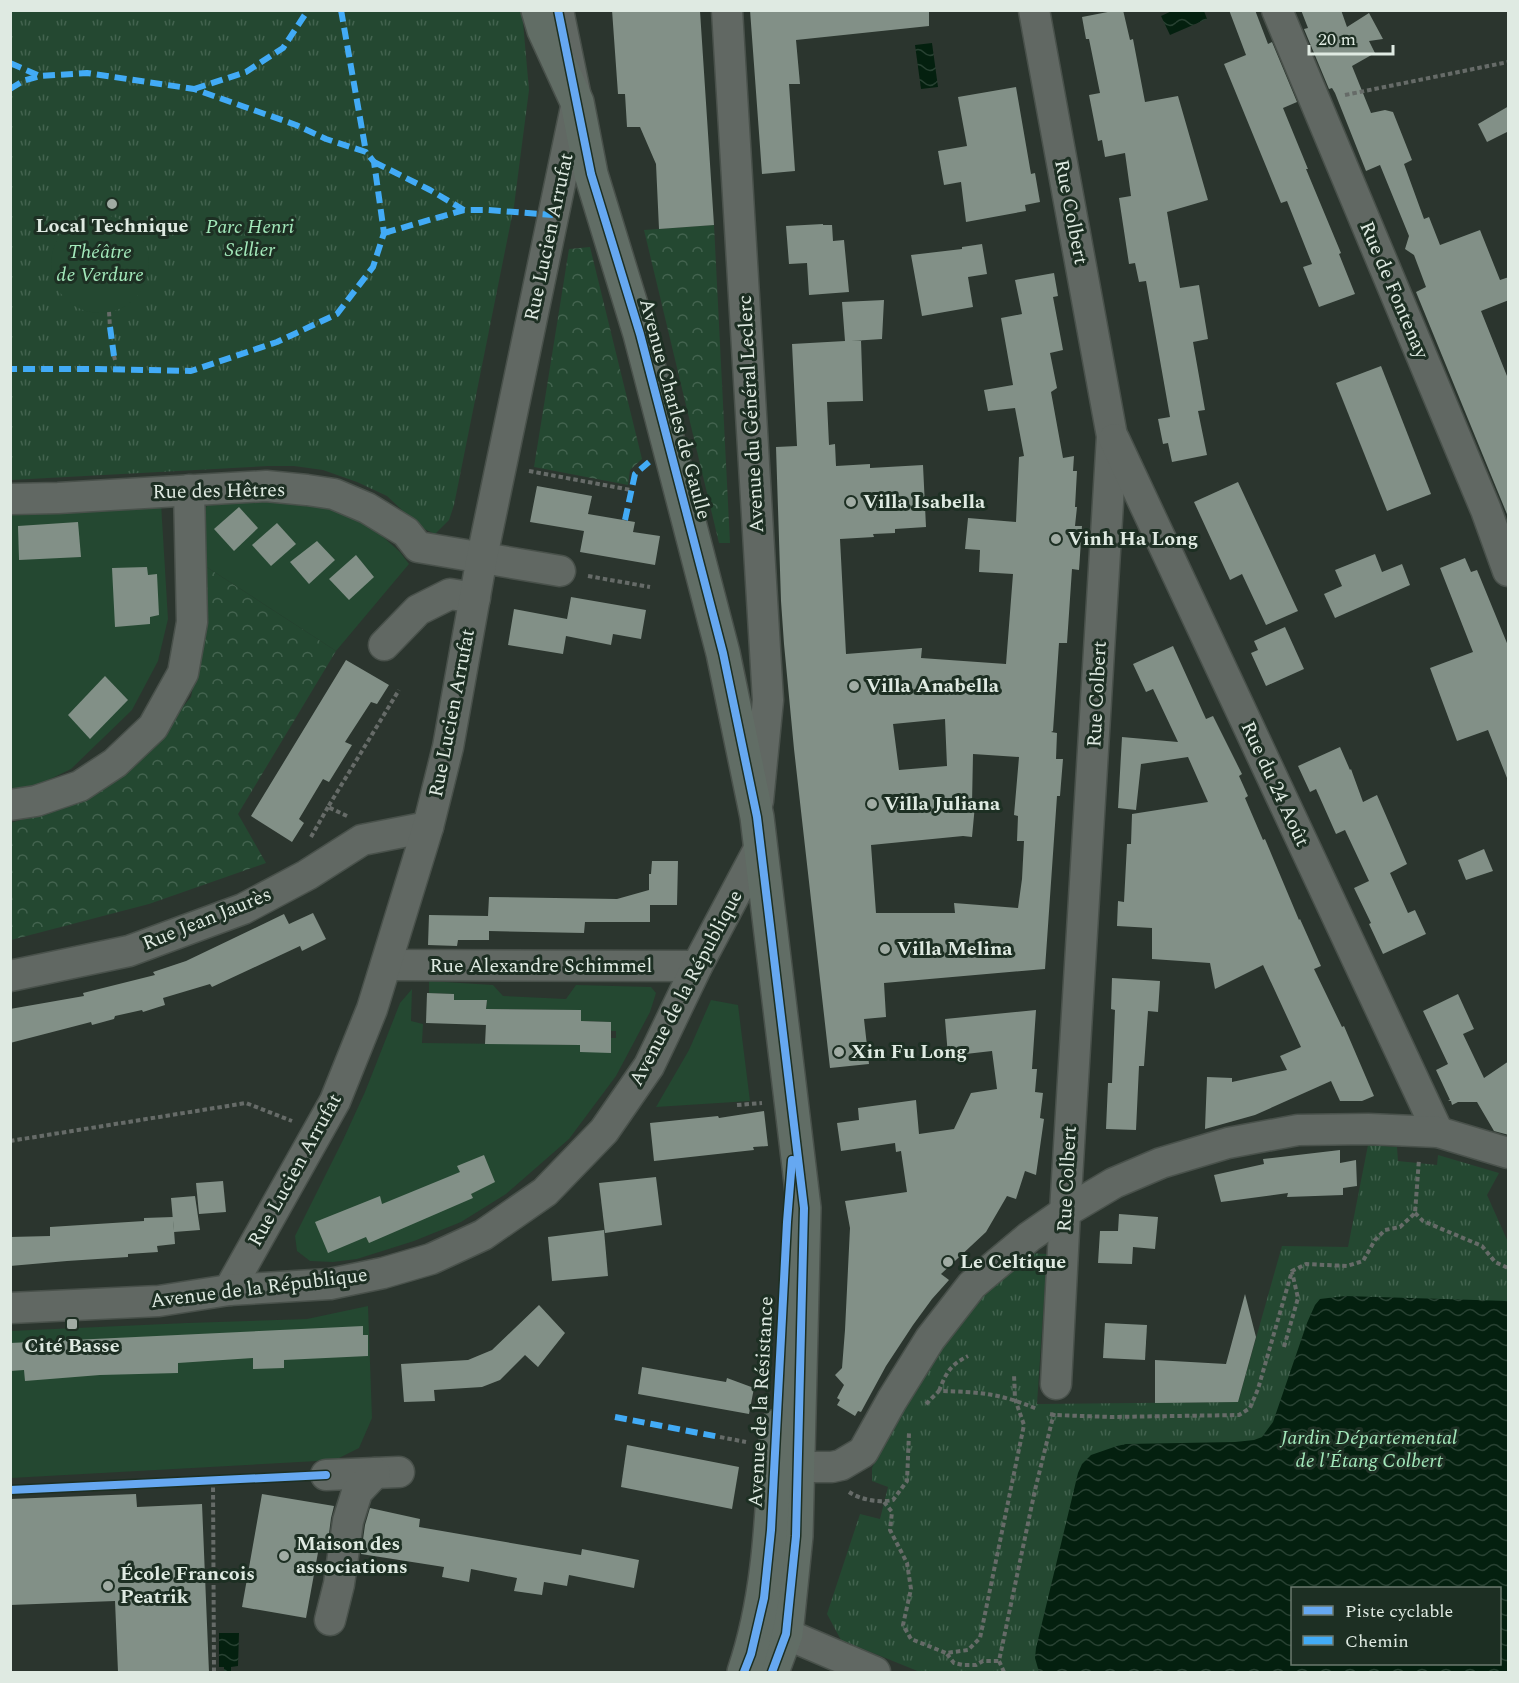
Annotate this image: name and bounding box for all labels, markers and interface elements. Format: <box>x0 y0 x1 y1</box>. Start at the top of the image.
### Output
scale bar <box>1309 18 1393 56</box>
text: 20 m <box>1318 26 1356 53</box>
street label: Rue Lucien Arrufat <box>517 150 581 324</box>
street label: Rue Colbert <box>1046 157 1096 267</box>
marker: Local Technique <box>105 197 119 211</box>
place label: Local Technique <box>36 211 189 241</box>
park label: Parc Henri Sellier <box>206 212 295 265</box>
street label: Rue de Fontenay <box>1352 217 1437 365</box>
park label: Théâtre de Verdure <box>56 237 144 290</box>
street label: Avenue du Général Leclerc <box>730 294 772 534</box>
street label: Avenue Charles de Gaulle <box>631 295 719 523</box>
street label: Rue des Hêtres <box>152 475 286 507</box>
place label: Villa Isabella <box>863 487 986 517</box>
marker: Villa Isabella <box>844 495 858 509</box>
place label: Vinh Ha Long <box>1068 524 1198 554</box>
marker: Vinh Ha Long <box>1049 532 1063 546</box>
street label: Rue Lucien Arrufat <box>421 626 483 800</box>
street label: Rue Colbert <box>1079 640 1115 748</box>
place label: Villa Anabella <box>866 671 1000 701</box>
marker: Villa Anabella <box>847 679 861 693</box>
street label: Rue du 24 Août <box>1233 716 1317 852</box>
place label: Villa Juliana <box>884 789 1001 819</box>
marker: Villa Juliana <box>865 797 879 811</box>
street label: Rue Jean Jaurès <box>138 879 276 959</box>
street label: Avenue de la République <box>621 885 751 1091</box>
place label: Villa Melina <box>897 934 1013 964</box>
marker: Villa Melina <box>878 942 892 956</box>
street label: Rue Alexandre Schimmel <box>430 951 652 981</box>
place label: Xin Fu Long <box>851 1037 967 1067</box>
marker: Xin Fu Long <box>832 1045 846 1059</box>
street label: Rue Lucien Arrufat <box>240 1088 350 1252</box>
street label: Rue Colbert <box>1049 1125 1085 1233</box>
place label: Le Celtique <box>960 1247 1066 1277</box>
marker: Le Celtique <box>941 1255 955 1269</box>
street label: Avenue de la République <box>149 1260 369 1316</box>
street label: Avenue de la Résistance <box>740 1296 782 1508</box>
marker: Cité Basse <box>65 1317 79 1331</box>
place label: Cité Basse <box>24 1331 120 1361</box>
park label: Jardin Départemental de l'Étang Colbert <box>1279 1423 1457 1476</box>
place label: Maison des associations <box>296 1529 408 1582</box>
marker: Maison des associations <box>277 1549 291 1563</box>
place label: École Francois Peatrik <box>120 1559 255 1612</box>
marker: École Francois Peatrik <box>101 1579 115 1593</box>
legend <box>1291 1587 1501 1665</box>
text: Piste cyclable <box>1345 1598 1453 1625</box>
text: Chemin <box>1345 1628 1409 1655</box>

